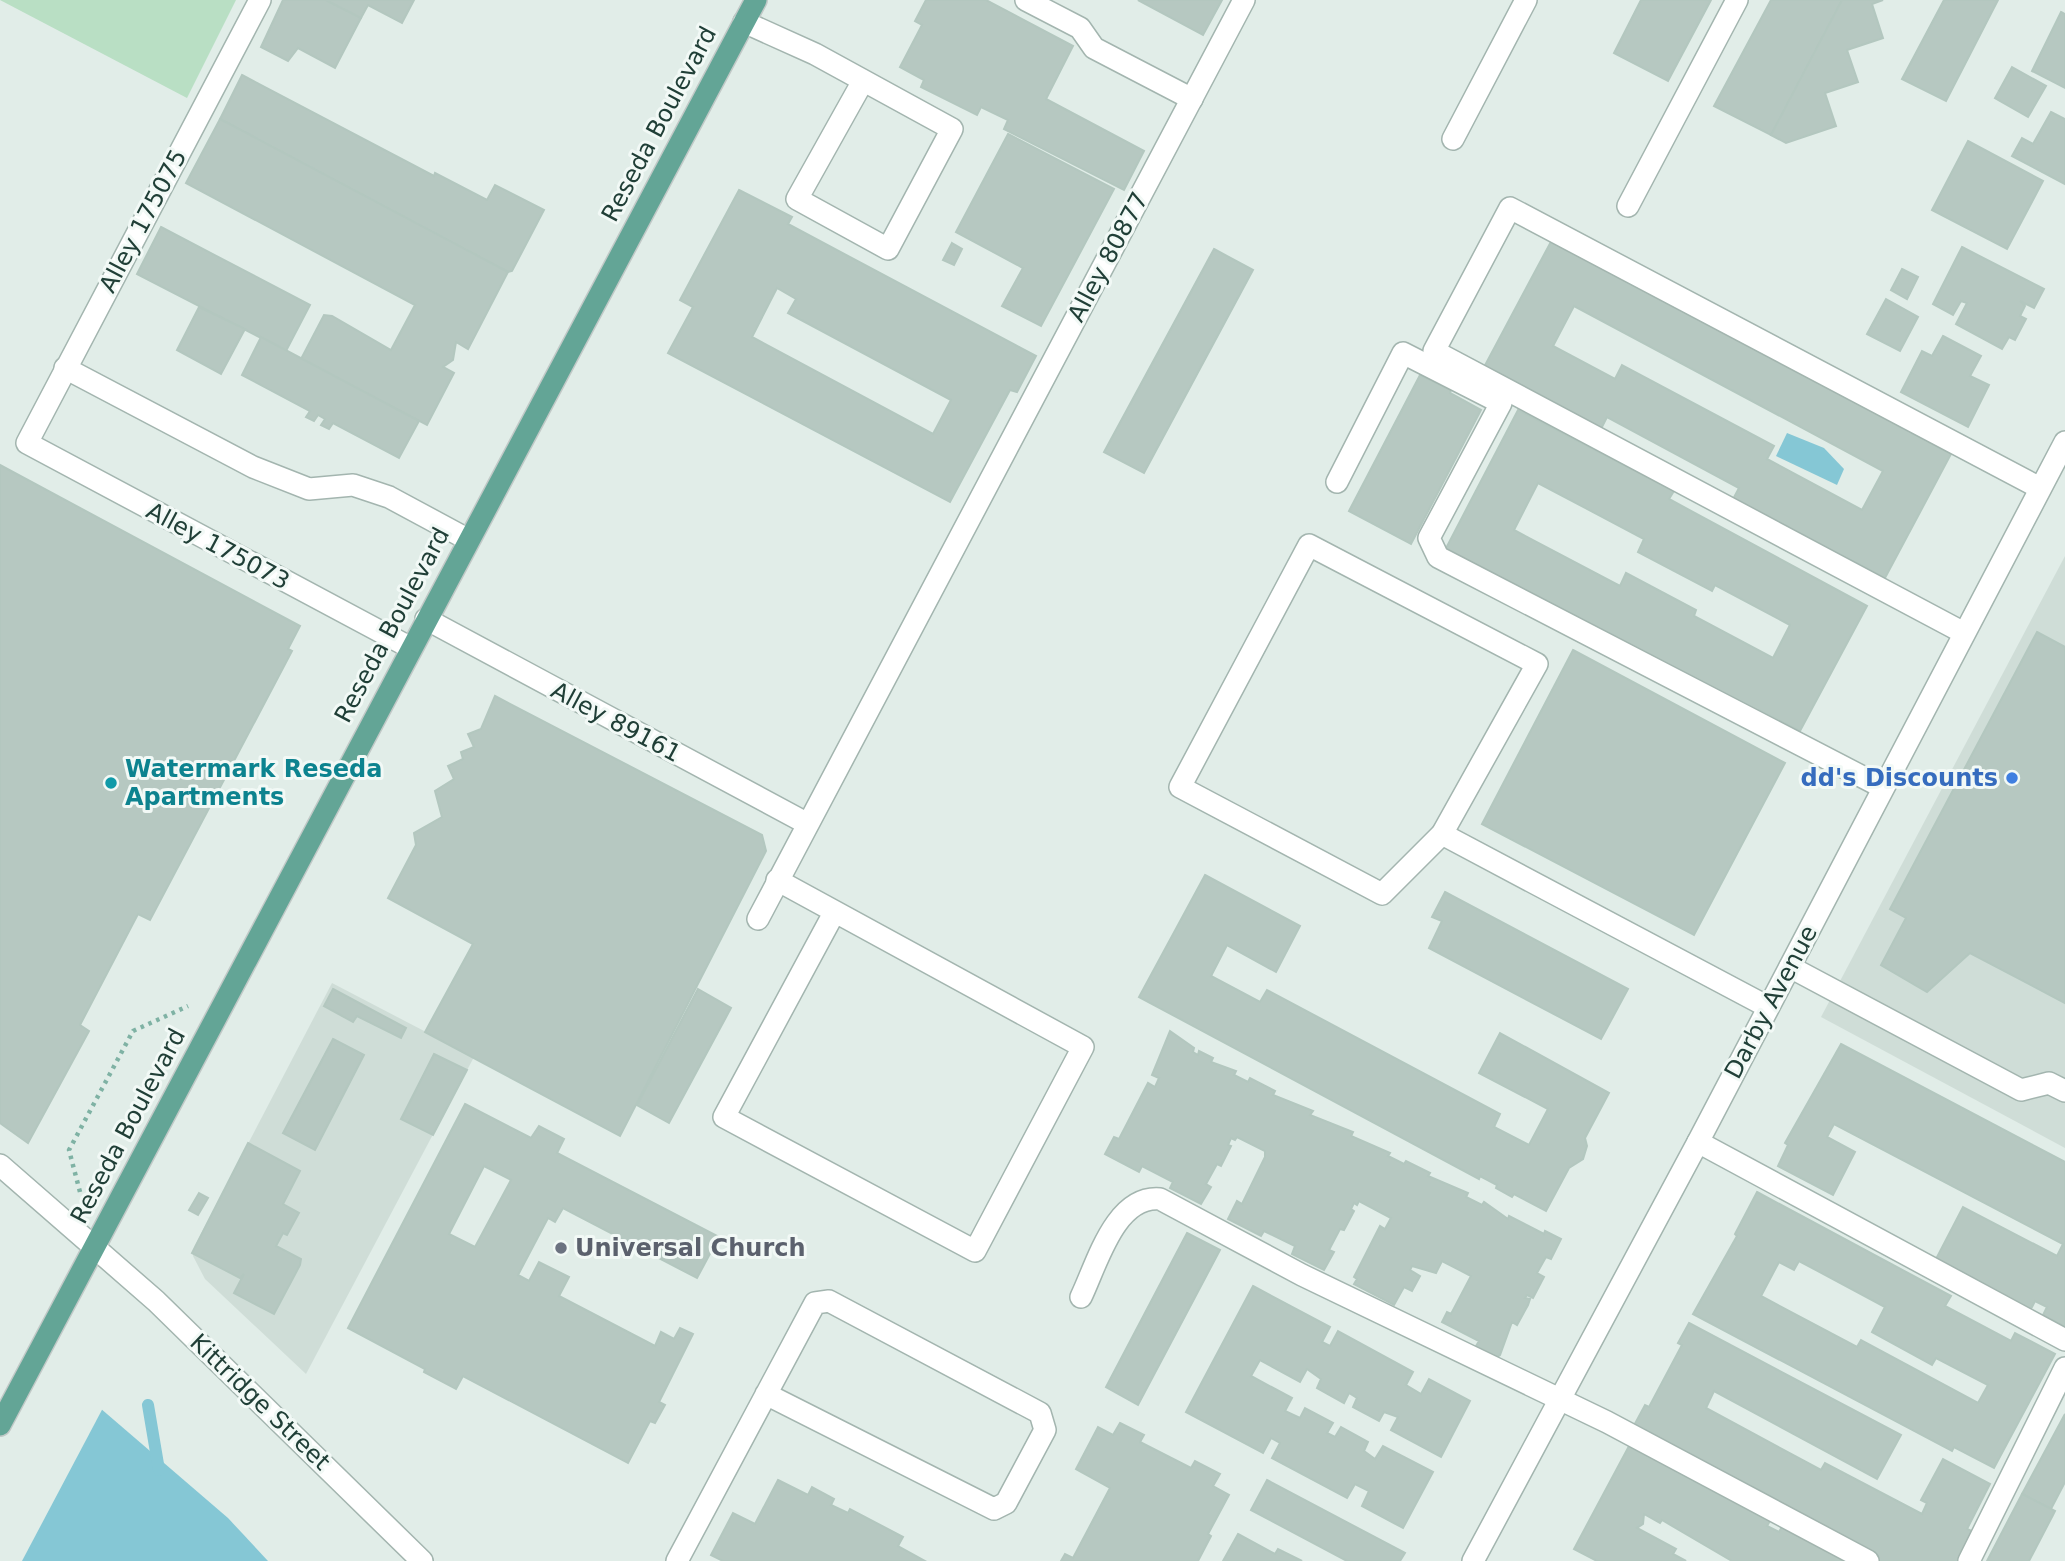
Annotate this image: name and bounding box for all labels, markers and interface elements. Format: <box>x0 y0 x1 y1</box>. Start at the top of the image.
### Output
street label: Reseda Boulevard <box>596 22 722 226</box>
street label: Alley 175075 <box>94 145 192 297</box>
street label: Alley 80877 <box>1062 187 1154 327</box>
street label: Alley 175073 <box>142 497 294 595</box>
street label: Reseda Boulevard <box>329 523 455 727</box>
street label: Alley 89161 <box>546 676 686 768</box>
place label: Watermark Reseda Apartments <box>125 755 382 811</box>
place label: dd's Discounts <box>1801 764 1998 792</box>
marker: dd's Discounts <box>2004 770 2020 786</box>
marker: Watermark Reseda Apartments <box>103 775 119 791</box>
street label: Darby Avenue <box>1719 921 1823 1083</box>
street label: Reseda Boulevard <box>65 1024 191 1228</box>
place label: Universal Church <box>575 1234 806 1262</box>
marker: Universal Church <box>553 1240 569 1256</box>
street label: Kittridge Street <box>184 1328 336 1476</box>

